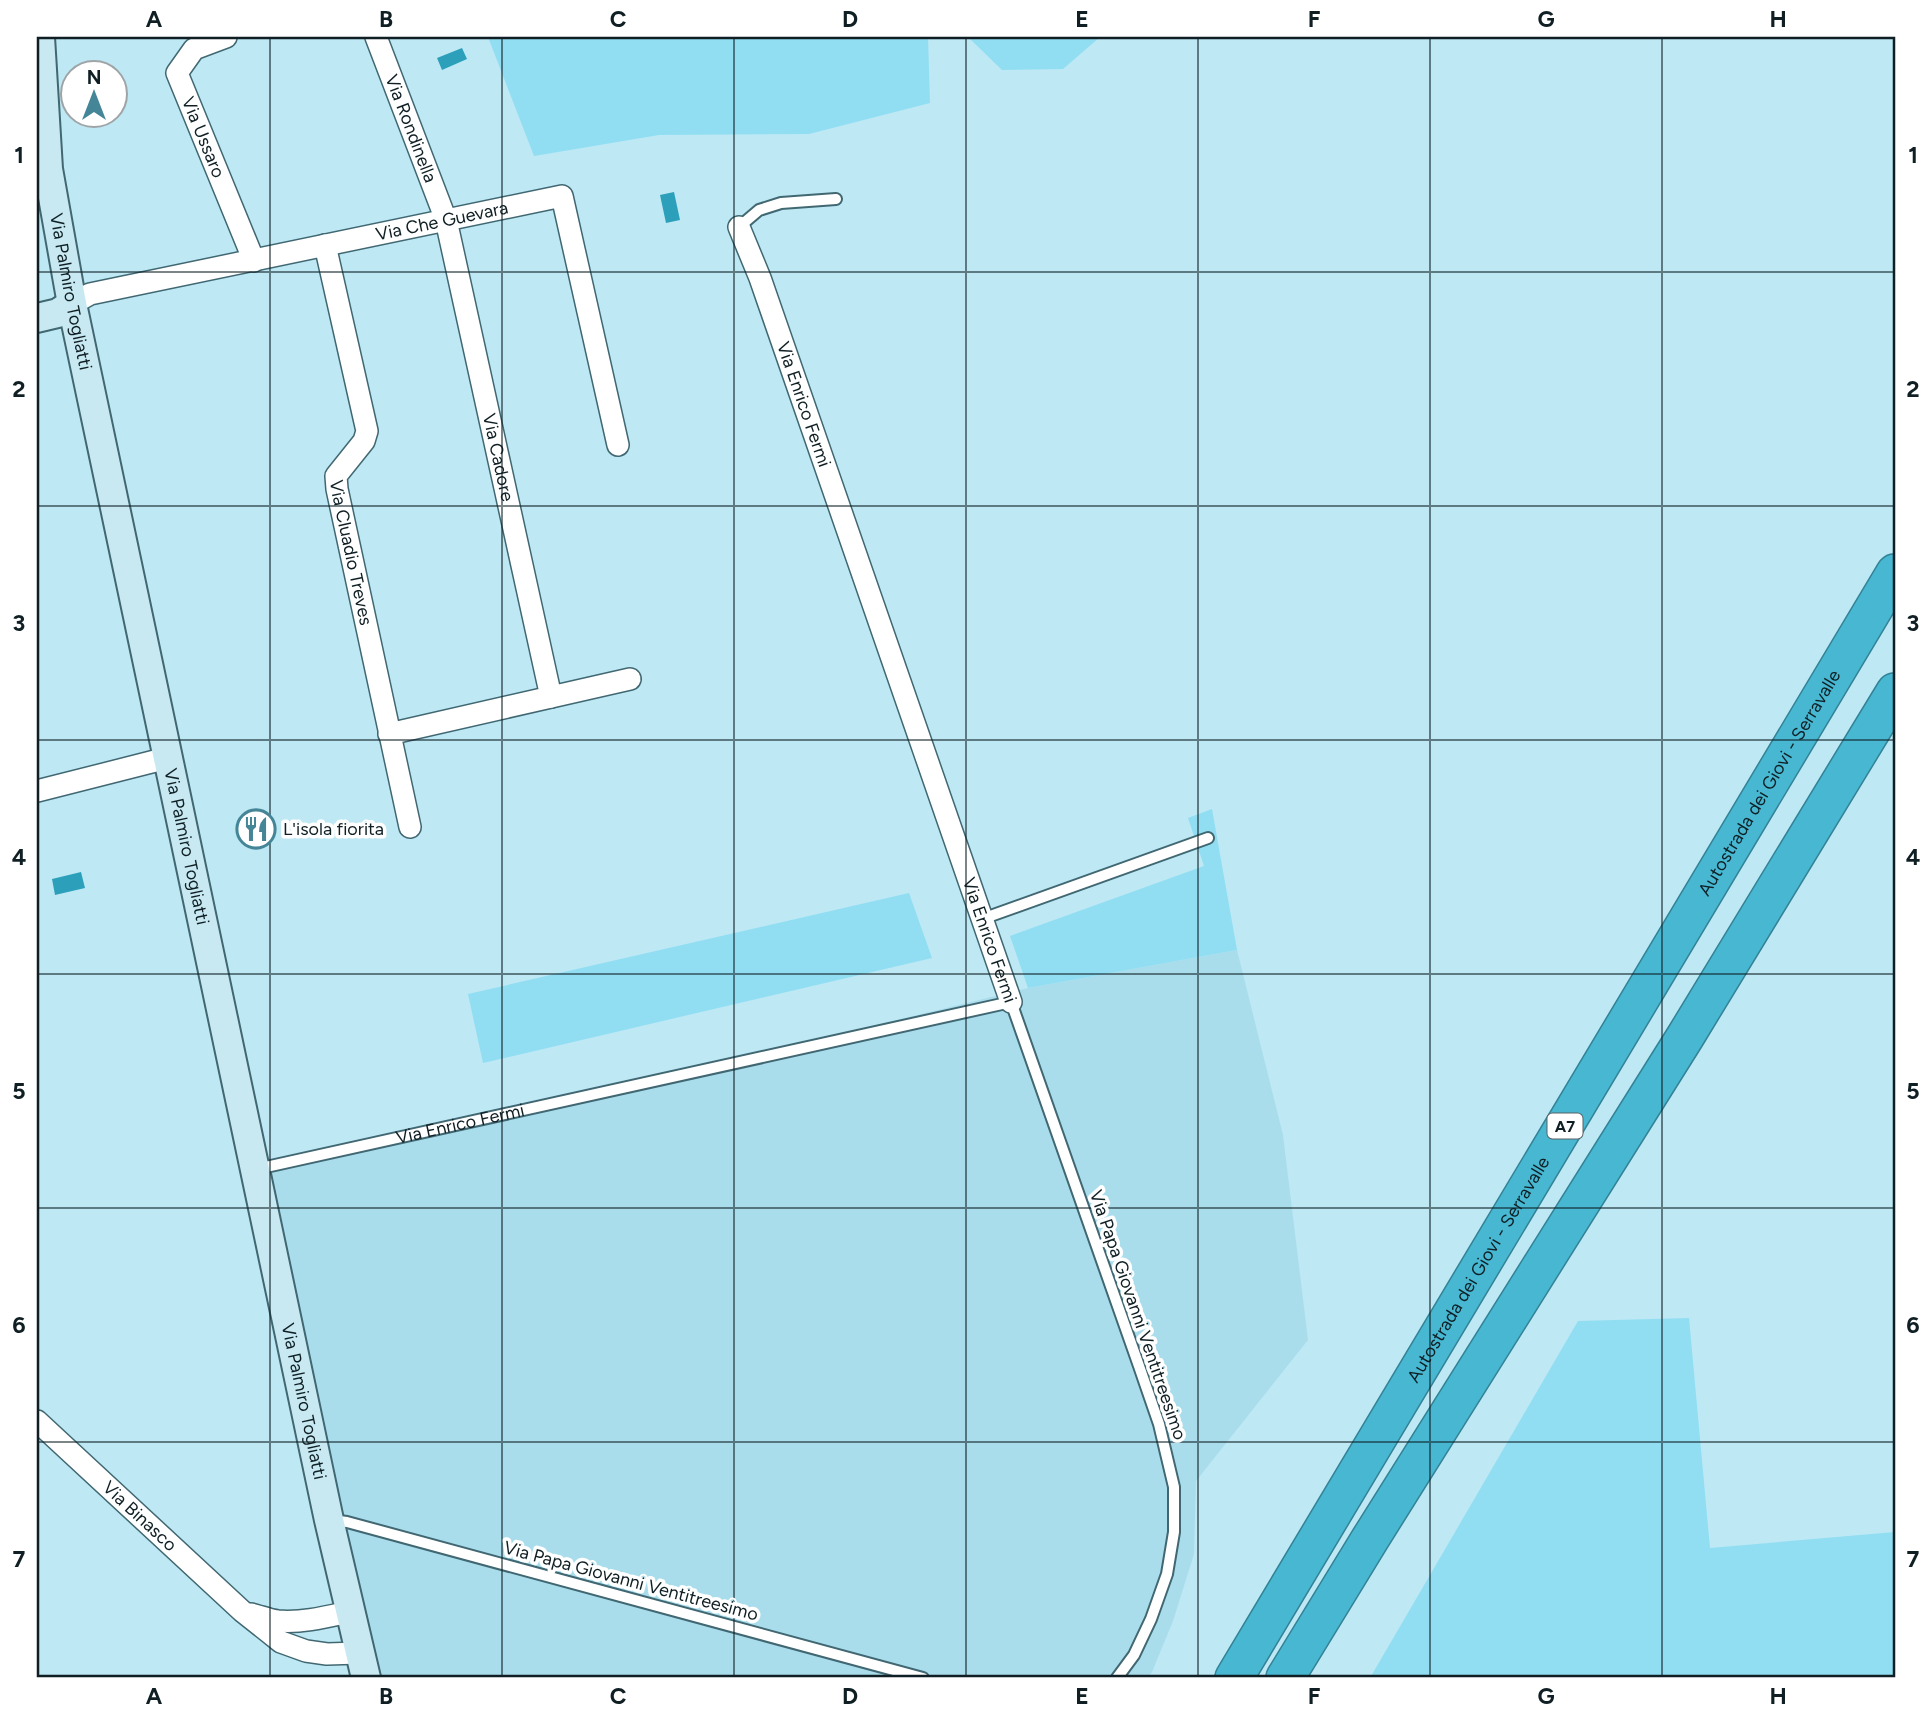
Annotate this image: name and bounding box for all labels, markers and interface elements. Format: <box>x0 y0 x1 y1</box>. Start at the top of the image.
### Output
text: A <box>146 5 163 33</box>
text: B <box>379 5 393 33</box>
text: C <box>610 5 627 33</box>
text: D <box>842 5 858 33</box>
text: E <box>1075 5 1089 33</box>
text: F <box>1308 5 1321 33</box>
text: G <box>1537 5 1555 33</box>
text: H <box>1769 5 1787 33</box>
north arrow <box>60 60 130 130</box>
text: N <box>87 66 101 89</box>
street label: Via Rondinella <box>380 71 442 186</box>
street label: Via Ussaro <box>177 93 230 181</box>
text: 1 <box>14 141 24 169</box>
text: 1 <box>1908 141 1918 169</box>
street label: Via Che Guevara <box>374 196 510 245</box>
street label: Via Palmiro Togliatti <box>45 212 97 372</box>
street label: Via Enrico Fermi <box>772 339 836 470</box>
text: 2 <box>12 375 26 403</box>
text: 2 <box>1906 375 1920 403</box>
street label: Via Cadore <box>478 411 519 504</box>
street label: Via Cluadio Treves <box>325 479 377 627</box>
text: 3 <box>13 609 25 637</box>
text: 3 <box>1907 609 1919 637</box>
street label: Autostrada dei Giovi - Serravalle <box>1693 666 1846 900</box>
street label: Via Palmiro Togliatti <box>159 766 214 927</box>
restaurant icon: L'isola fiorita <box>235 808 277 850</box>
place label: L'isola fiorita <box>283 818 384 840</box>
text: 4 <box>12 843 26 871</box>
text: 4 <box>1906 843 1920 871</box>
street label: Via Enrico Fermi <box>958 875 1021 1006</box>
text: 5 <box>12 1077 26 1105</box>
text: 5 <box>1906 1077 1920 1105</box>
street label: Via Enrico Fermi <box>394 1099 526 1149</box>
road number: A7 <box>1548 1114 1582 1138</box>
street label: Autostrada dei Giovi - Serravalle <box>1402 1152 1554 1386</box>
street label: Via Papa Giovanni Ventitreesimo <box>1085 1187 1191 1443</box>
text: 6 <box>12 1311 26 1339</box>
text: 6 <box>1906 1311 1920 1339</box>
street label: Via Palmiro Togliatti <box>277 1321 331 1482</box>
street label: Via Binasco <box>98 1476 181 1556</box>
street label: Via Papa Giovanni Ventitreesimo <box>501 1536 761 1626</box>
text: 7 <box>13 1545 26 1573</box>
text: 7 <box>1907 1545 1920 1573</box>
text: A <box>146 1682 163 1710</box>
text: B <box>379 1682 393 1710</box>
text: C <box>610 1682 627 1710</box>
text: D <box>842 1682 858 1710</box>
text: E <box>1075 1682 1089 1710</box>
text: F <box>1308 1682 1321 1710</box>
text: G <box>1537 1682 1555 1710</box>
text: H <box>1769 1682 1787 1710</box>

